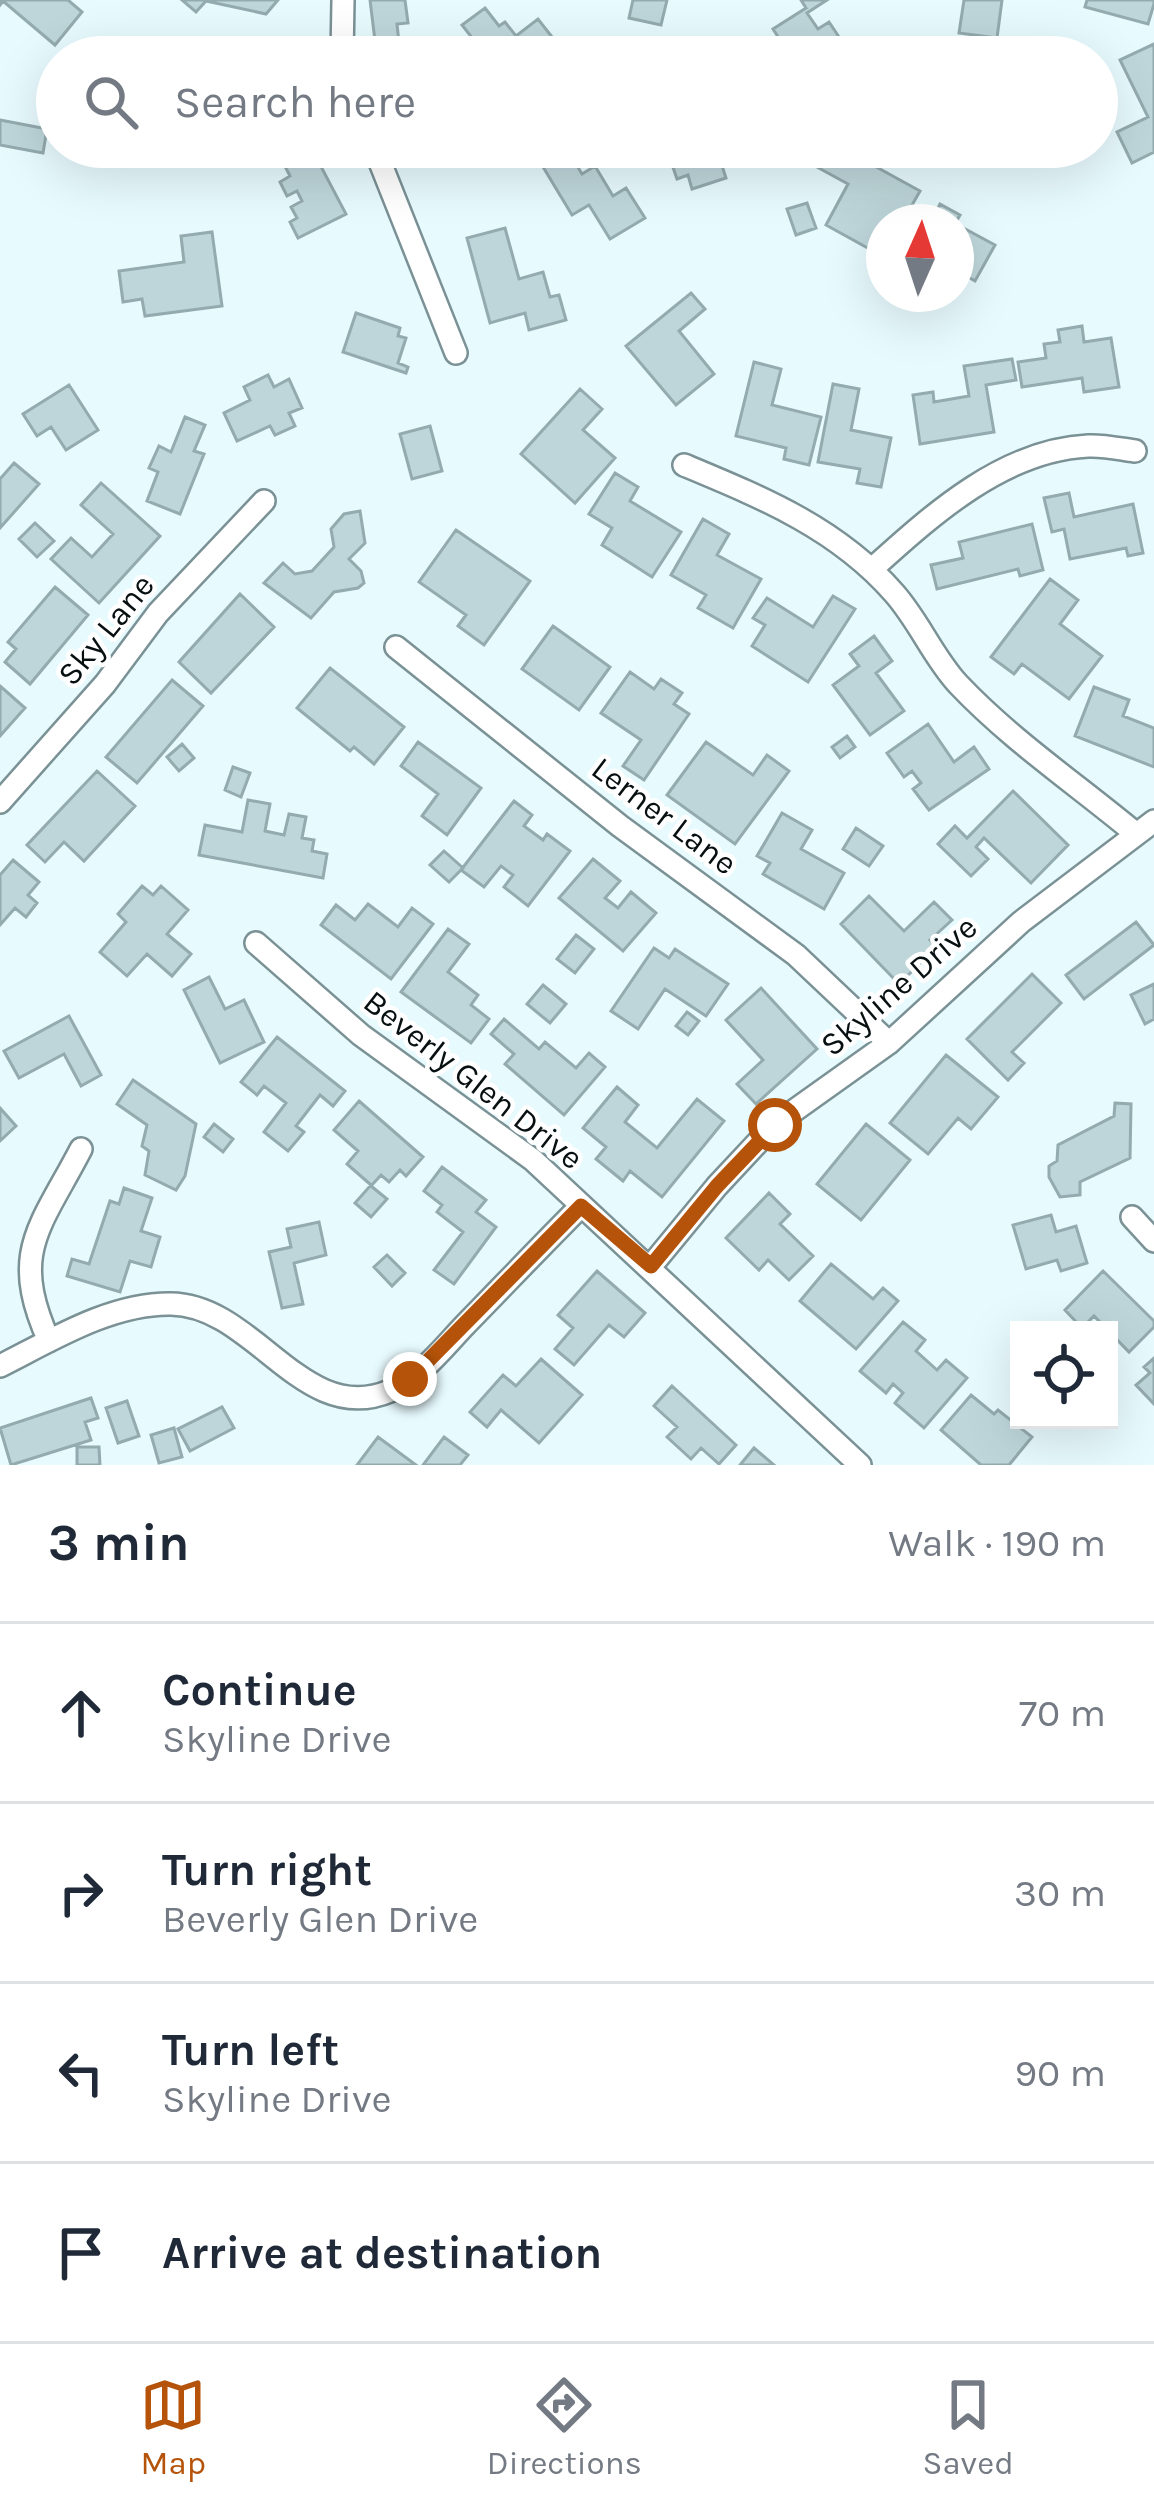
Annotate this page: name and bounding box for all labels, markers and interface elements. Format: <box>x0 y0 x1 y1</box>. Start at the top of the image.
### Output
search box <box>36 36 1118 168</box>
icon: search <box>78 69 144 135</box>
text: Search here <box>174 76 416 128</box>
north arrow <box>866 204 974 312</box>
street label: Sky Lane <box>50 567 162 693</box>
street label: Lerner Lane <box>585 749 744 883</box>
street label: Skyline Drive <box>813 908 984 1064</box>
street label: Beverly Glen Drive <box>356 982 591 1177</box>
route start <box>748 1098 802 1152</box>
map controls <box>1010 1321 1118 1429</box>
button: locate <box>1010 1321 1118 1429</box>
route end <box>383 1352 437 1406</box>
text: 3 min <box>48 1513 190 1573</box>
text: Walk · 190 m <box>888 1520 1106 1566</box>
text: Continue <box>162 1664 357 1716</box>
icon: ahead <box>48 1680 114 1746</box>
text: 70 m <box>1019 1690 1106 1736</box>
text: Skyline Drive <box>162 1716 392 1762</box>
text: Turn right <box>162 1844 372 1896</box>
icon: right <box>48 1860 114 1926</box>
text: 30 m <box>1014 1870 1106 1916</box>
text: Beverly Glen Drive <box>162 1896 478 1942</box>
text: Turn left <box>162 2024 339 2076</box>
icon: left <box>48 2040 114 2106</box>
text: 90 m <box>1014 2050 1106 2096</box>
text: Skyline Drive <box>162 2076 392 2122</box>
icon: arrive <box>48 2220 114 2286</box>
text: Arrive at destination <box>162 2227 602 2279</box>
tab: Map <box>140 2372 206 2482</box>
tab: Directions <box>487 2372 642 2482</box>
tab: Saved <box>923 2372 1014 2482</box>

